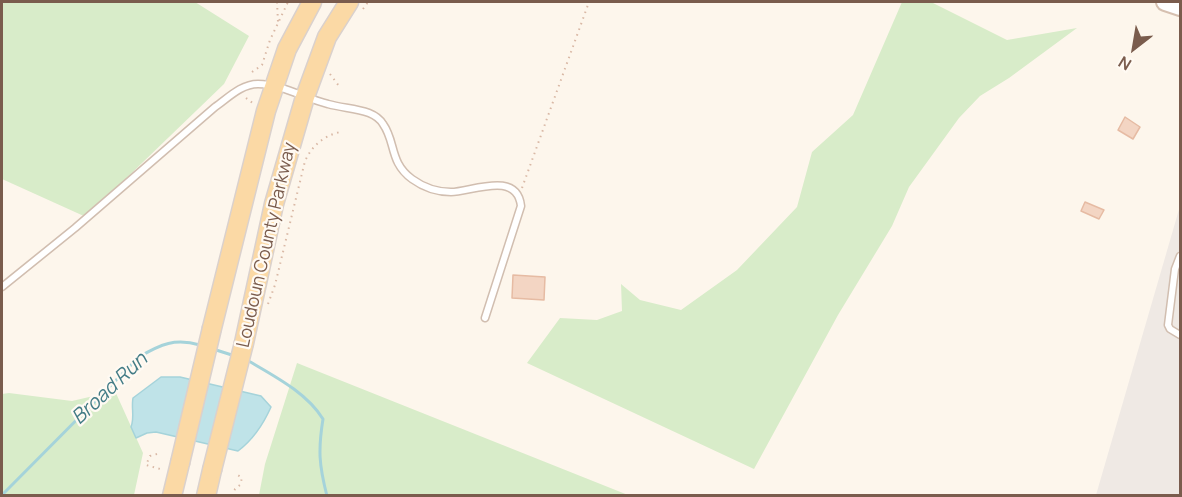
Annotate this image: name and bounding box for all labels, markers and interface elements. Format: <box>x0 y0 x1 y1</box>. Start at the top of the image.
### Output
north arrow <box>1104 18 1164 78</box>
text: N <box>1114 51 1135 76</box>
street label: Loudoun County Parkway <box>233 140 301 350</box>
water label: Broad Run <box>67 348 153 430</box>

